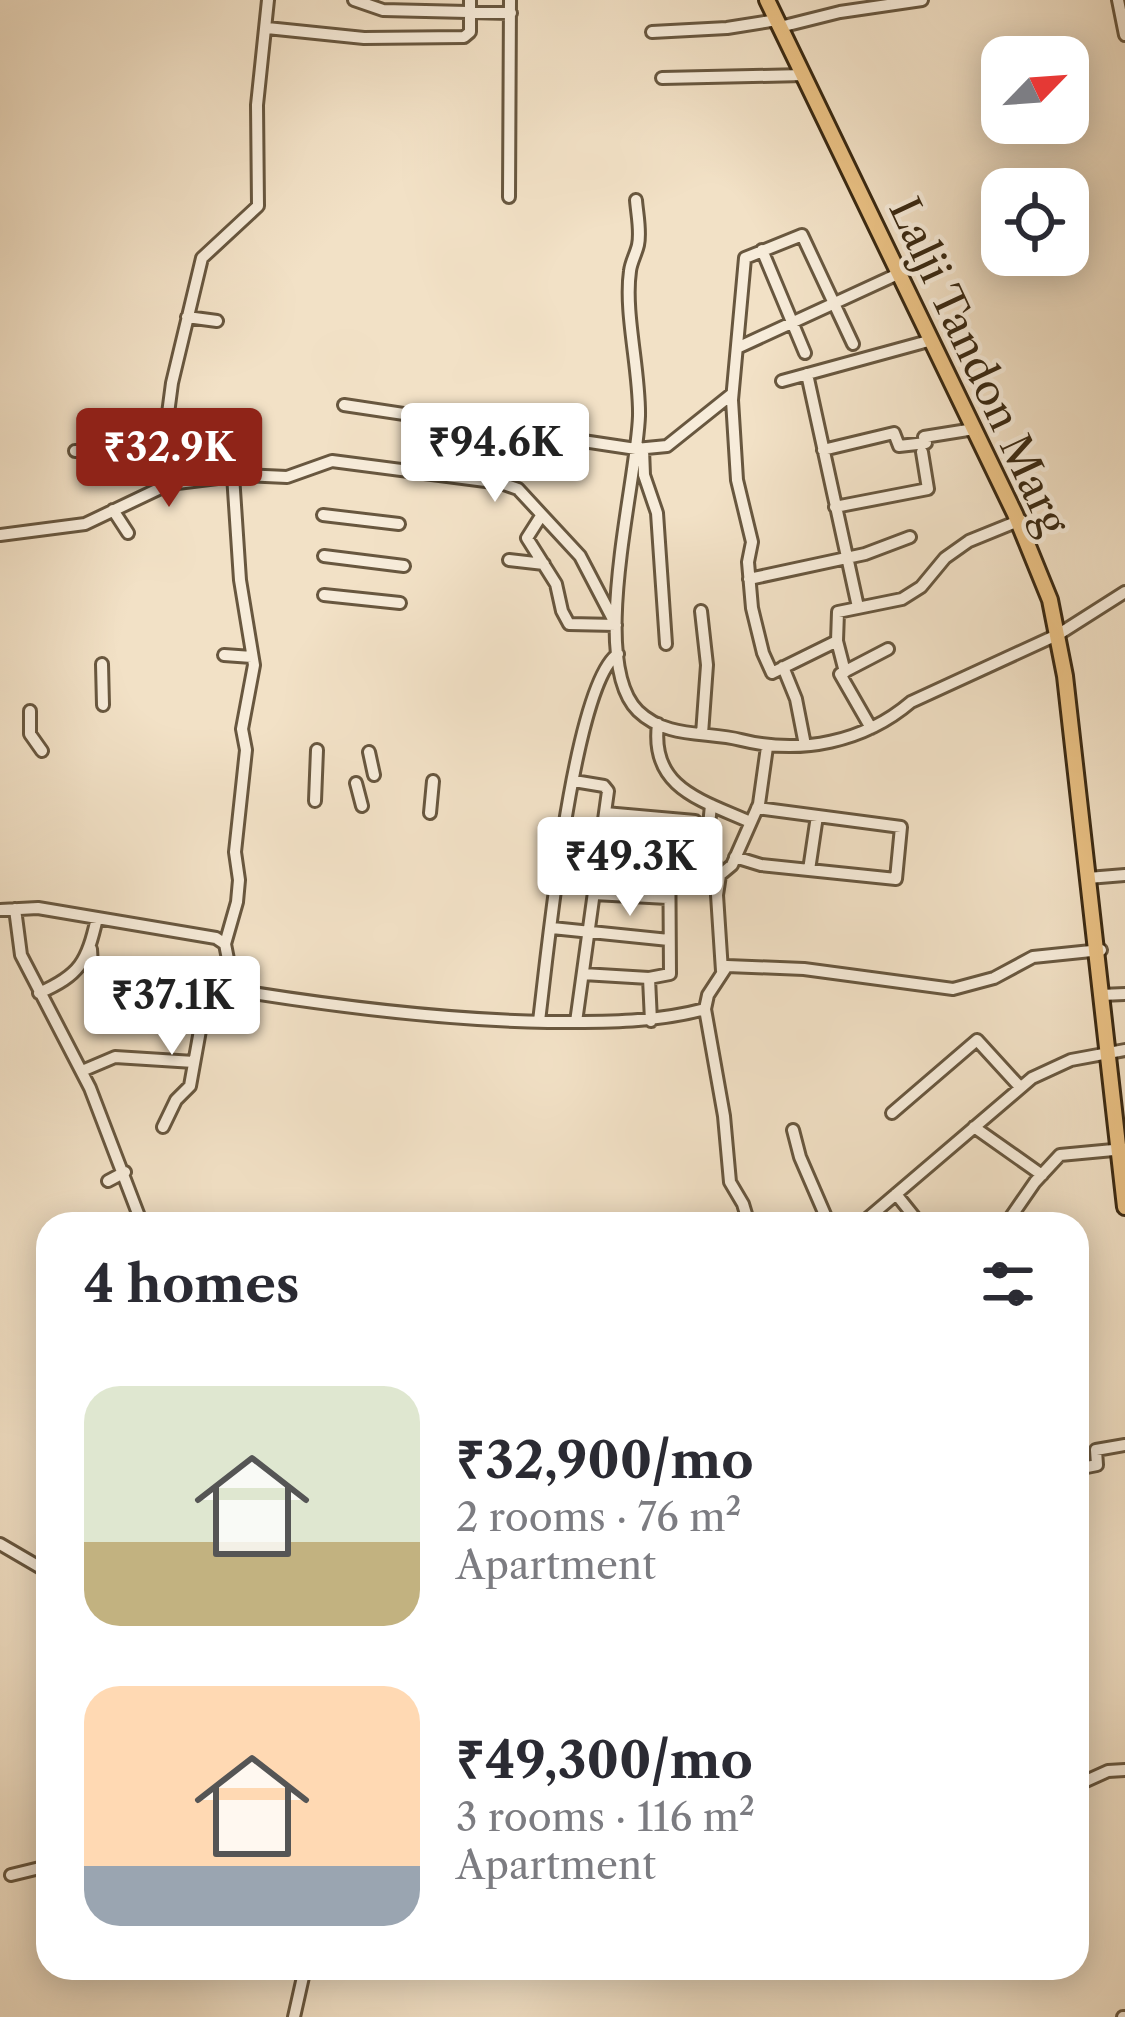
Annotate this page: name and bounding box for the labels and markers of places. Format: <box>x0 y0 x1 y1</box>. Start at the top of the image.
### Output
pin: ₹94.6K <box>397 403 593 505</box>
pin: ₹32.9K <box>71 408 267 510</box>
pin: ₹49.3K <box>532 817 728 919</box>
pin: ₹37.1K <box>74 956 270 1058</box>

